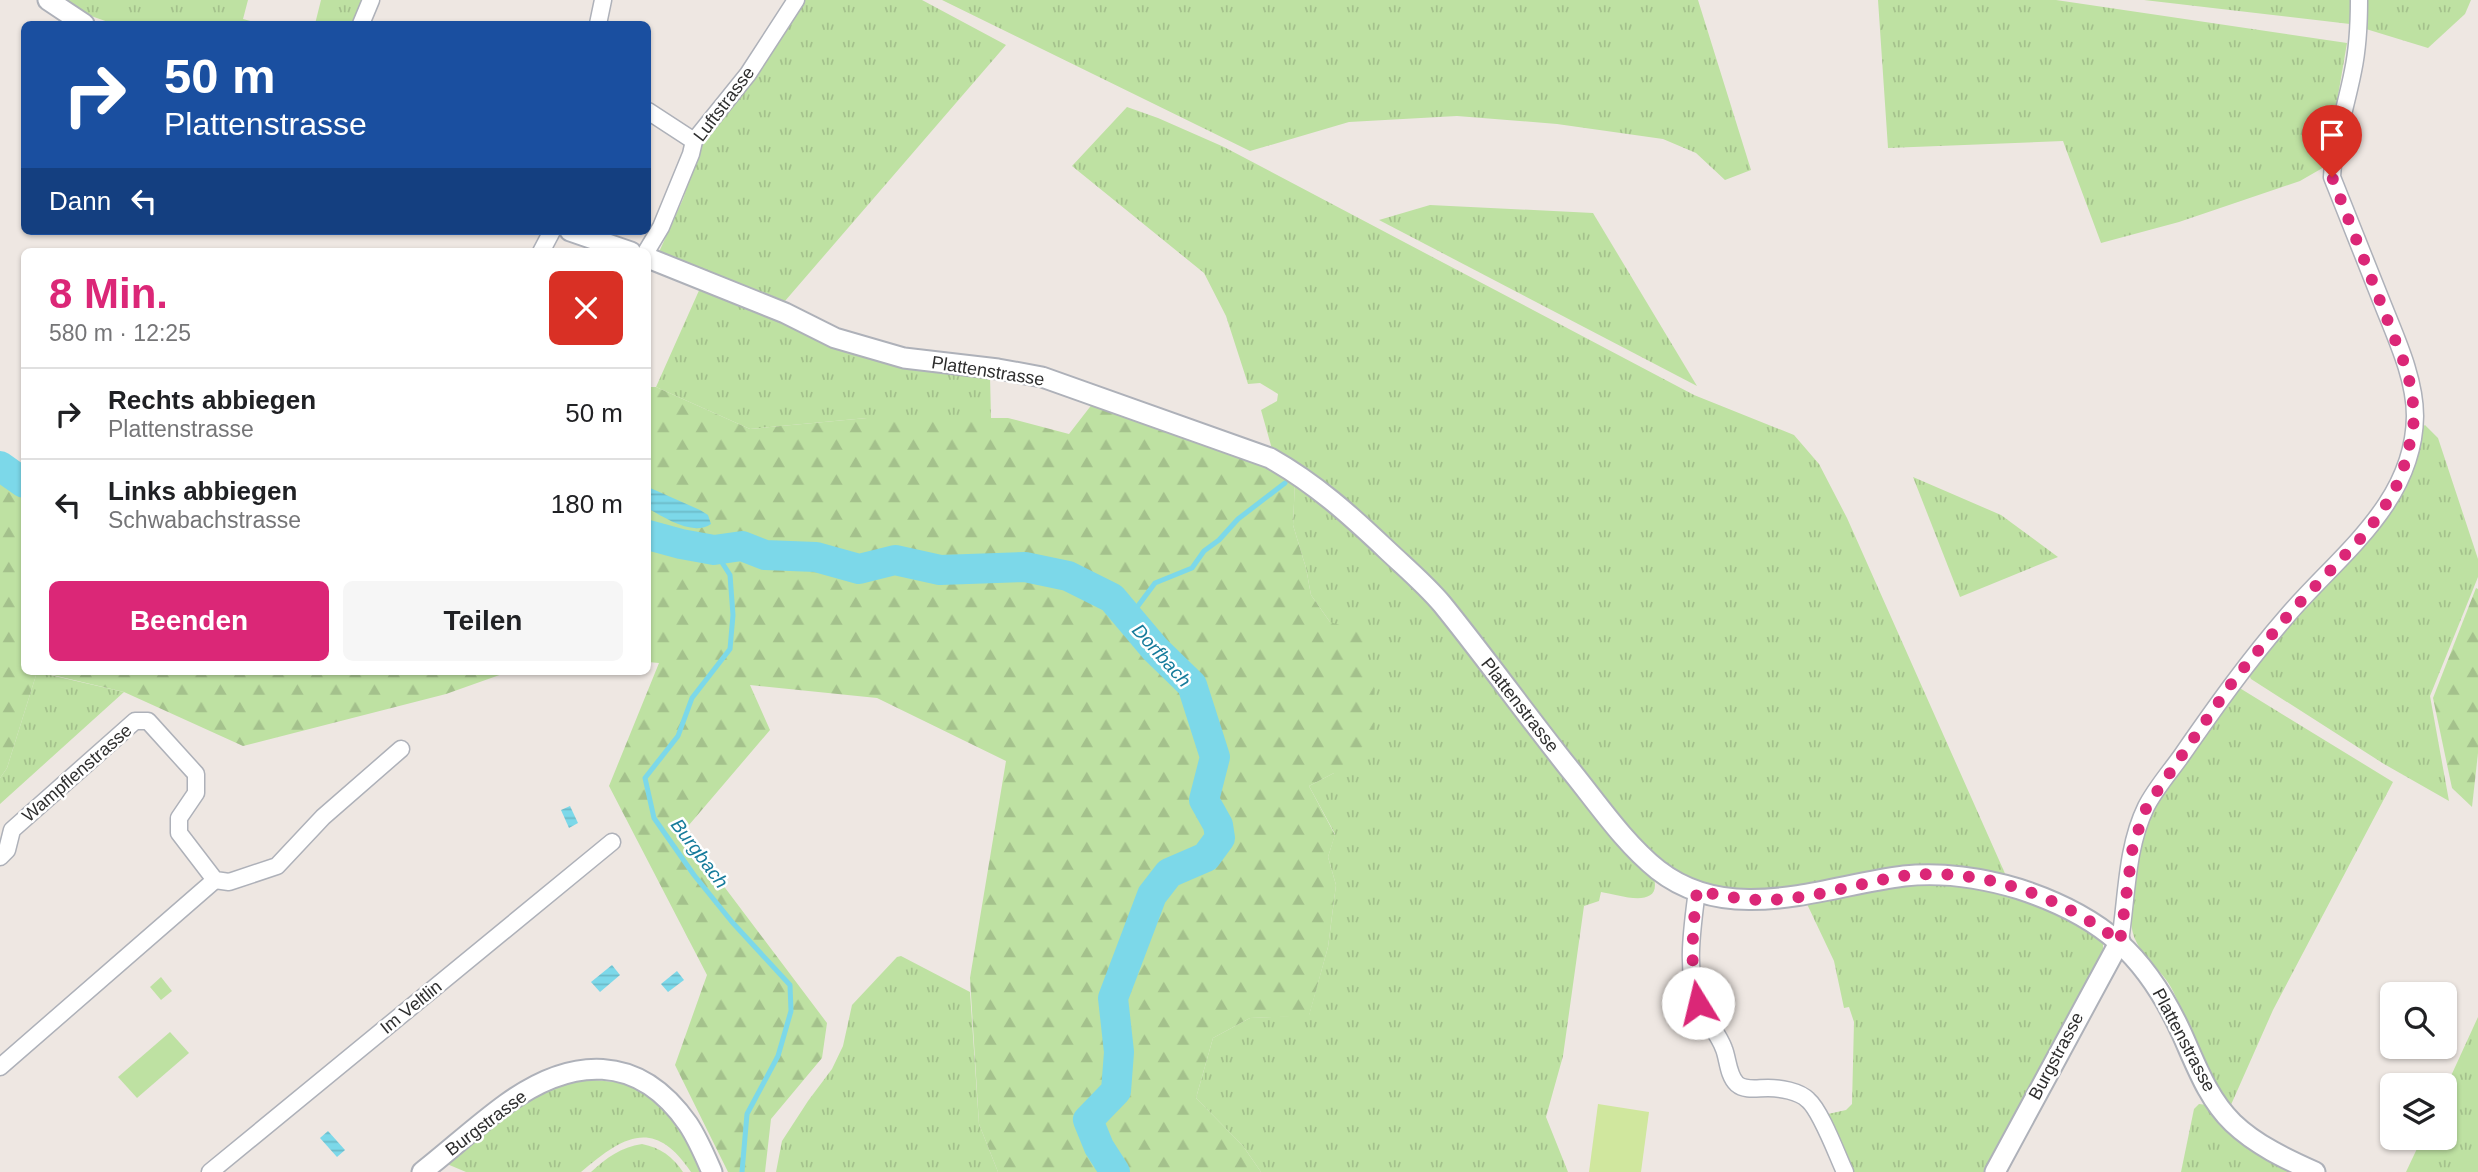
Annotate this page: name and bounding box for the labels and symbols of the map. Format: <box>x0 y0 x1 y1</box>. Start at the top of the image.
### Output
street label: Luftstrasse <box>690 63 758 145</box>
pin <box>2302 105 2362 177</box>
street label: Plattenstrasse <box>930 352 1046 390</box>
water label: Dorfbach <box>1128 620 1195 691</box>
street label: Plattenstrasse <box>1477 654 1563 756</box>
street label: Wampflenstrasse <box>18 720 136 826</box>
water label: Burgbach <box>667 814 732 892</box>
position arrow <box>1661 966 1735 1040</box>
street label: Im Veltlin <box>376 976 446 1038</box>
street label: Plattenstrasse <box>2148 985 2220 1095</box>
street label: Burgstrasse <box>2025 1009 2087 1103</box>
street label: Burgstrasse <box>442 1086 530 1160</box>

